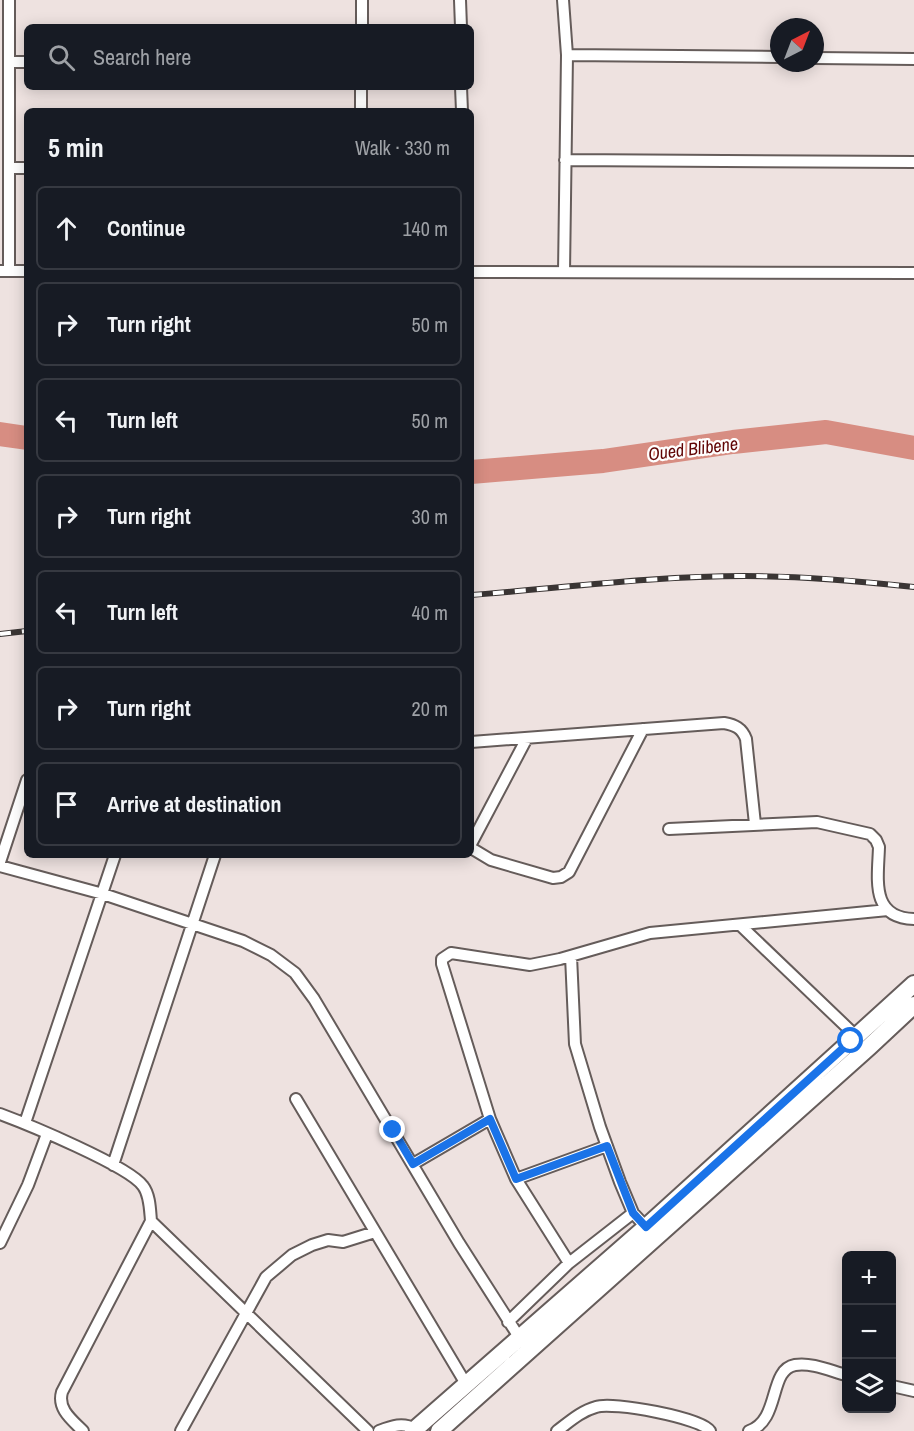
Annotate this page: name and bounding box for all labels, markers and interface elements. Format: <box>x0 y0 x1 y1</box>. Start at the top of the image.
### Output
north arrow <box>770 18 824 72</box>
search box <box>24 24 474 90</box>
icon: search <box>45 41 78 74</box>
text: Search here <box>93 42 191 72</box>
text: 5 min <box>48 130 104 165</box>
text: Walk · 330 m <box>355 134 450 161</box>
icon: ahead <box>50 212 83 245</box>
text: Continue <box>107 213 185 243</box>
text: 140 m <box>402 215 448 242</box>
icon: right <box>50 308 83 341</box>
text: Turn right <box>107 309 191 339</box>
text: 50 m <box>412 311 448 338</box>
icon: left <box>50 404 83 437</box>
text: Turn left <box>107 405 178 435</box>
text: 50 m <box>412 407 448 434</box>
water label: Oued Blibene <box>647 431 739 466</box>
icon: right <box>50 500 83 533</box>
text: Turn right <box>107 501 191 531</box>
text: 30 m <box>412 503 448 530</box>
icon: left <box>50 596 83 629</box>
text: Turn left <box>107 597 178 627</box>
text: 40 m <box>412 599 448 626</box>
icon: right <box>50 692 83 725</box>
text: Turn right <box>107 693 191 723</box>
text: 20 m <box>412 695 448 722</box>
icon: arrive <box>50 788 83 821</box>
text: Arrive at destination <box>107 789 281 819</box>
route start <box>837 1027 863 1053</box>
route end <box>379 1116 405 1142</box>
map controls <box>842 1251 896 1413</box>
button: + <box>842 1251 896 1305</box>
button: − <box>842 1305 896 1359</box>
button: layers <box>842 1359 896 1413</box>

